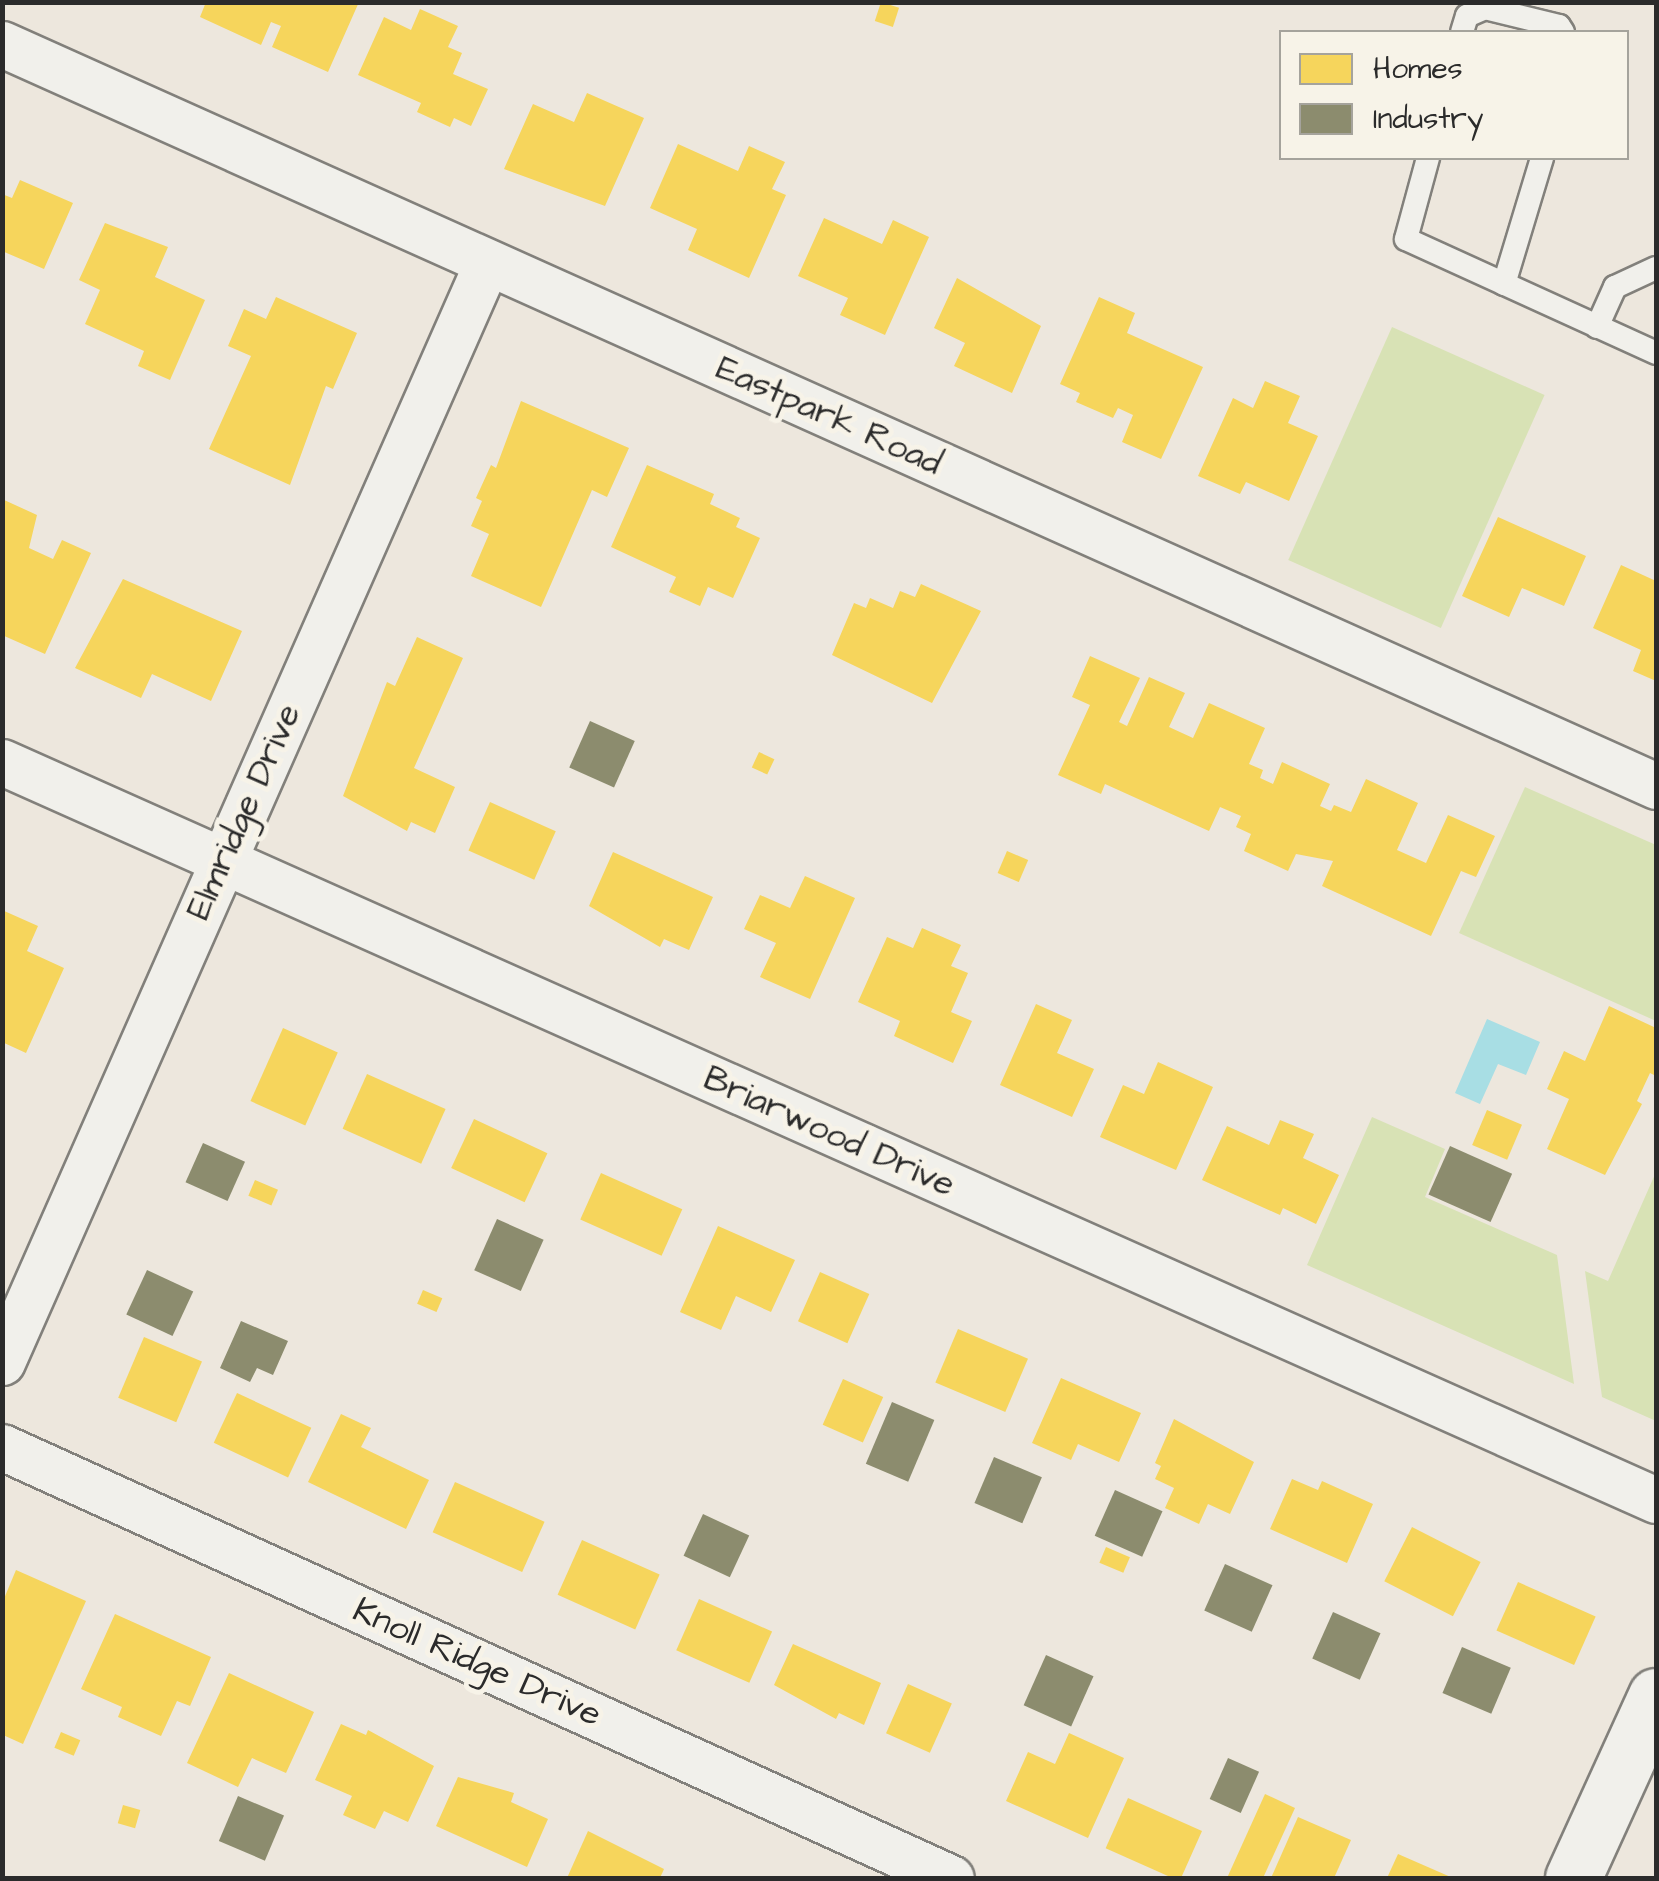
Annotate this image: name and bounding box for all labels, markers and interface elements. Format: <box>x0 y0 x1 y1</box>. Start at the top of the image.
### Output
legend <box>1279 30 1629 160</box>
text: Homes <box>1373 48 1463 90</box>
text: Industry <box>1373 98 1483 140</box>
street label: Eastpark Road <box>710 347 948 485</box>
street label: Elmridge Drive <box>178 698 310 926</box>
street label: Briarwood Drive <box>697 1058 961 1206</box>
street label: Knoll Ridge Drive <box>347 1590 607 1736</box>

